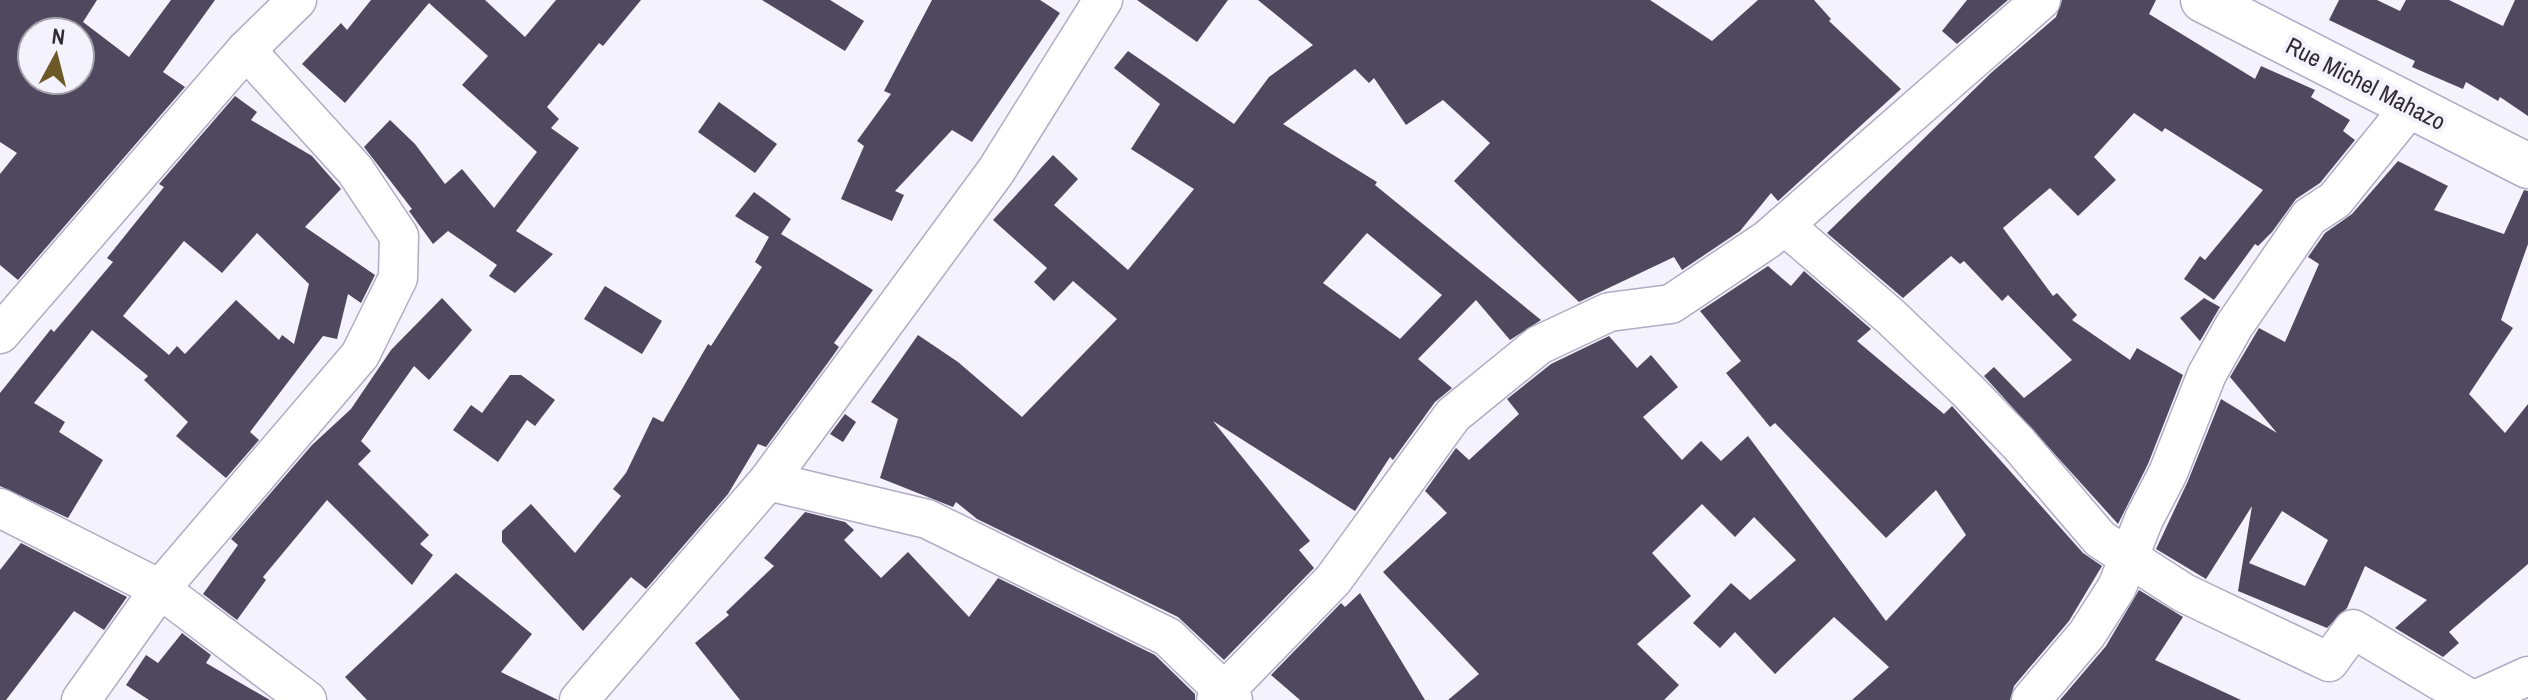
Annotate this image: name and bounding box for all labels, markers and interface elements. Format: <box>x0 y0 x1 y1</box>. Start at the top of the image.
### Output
north arrow <box>16 16 96 96</box>
text: N <box>50 20 67 52</box>
street label: Rue Michel Mahazo <box>2281 29 2451 137</box>

